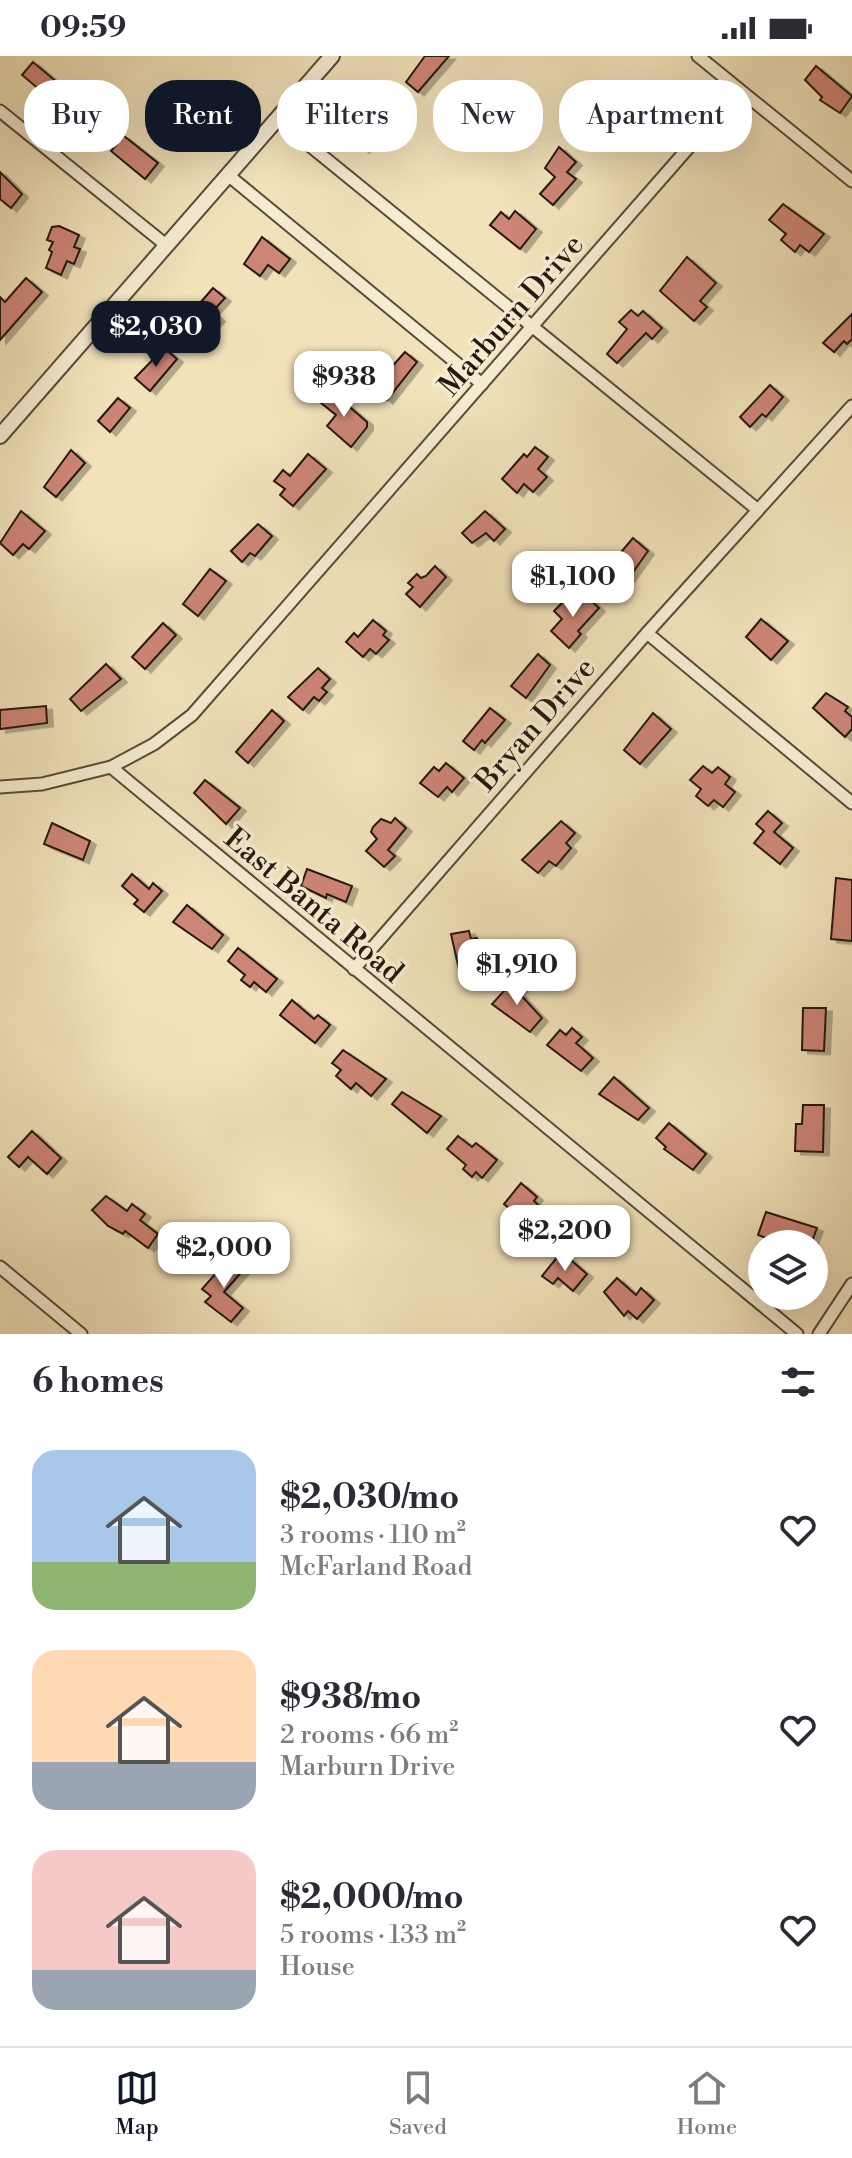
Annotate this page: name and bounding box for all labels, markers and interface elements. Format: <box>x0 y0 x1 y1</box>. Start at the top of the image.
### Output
text: 09:59 <box>40 9 126 47</box>
chip: Buy <box>24 80 129 152</box>
chip: Rent <box>145 80 261 152</box>
chip: Filters <box>277 80 417 152</box>
chip: New <box>433 80 543 152</box>
chip: Apartment <box>559 80 752 152</box>
street label: Marburn Drive <box>431 227 593 405</box>
pin: $2,030 <box>91 301 221 369</box>
text: $2,030 <box>109 311 203 343</box>
pin: $938 <box>297 351 391 419</box>
text: $938 <box>312 361 376 393</box>
pin: $1,100 <box>508 551 638 619</box>
text: $1,100 <box>530 561 616 593</box>
street label: Bryan Drive <box>467 650 604 800</box>
street label: East Banta Road <box>216 820 411 992</box>
pin: $1,910 <box>452 939 582 1007</box>
text: $1,910 <box>476 949 558 981</box>
pin: $2,200 <box>500 1205 630 1273</box>
text: $2,200 <box>518 1215 612 1247</box>
pin: $2,000 <box>159 1222 289 1290</box>
map controls <box>748 1230 828 1310</box>
button: layers <box>748 1230 828 1310</box>
text: $2,000 <box>176 1232 272 1264</box>
icon: filters <box>776 1360 820 1404</box>
text: 6 homes <box>32 1361 164 1403</box>
text: $2,030/mo <box>280 1477 459 1519</box>
icon: home <box>96 1482 192 1578</box>
icon: heart <box>776 1508 820 1552</box>
text: 3 rooms · 110 m² <box>280 1519 466 1551</box>
text: McFarland Road <box>280 1551 472 1583</box>
text: $938/mo <box>280 1677 421 1719</box>
icon: home <box>96 1682 192 1778</box>
icon: heart <box>776 1708 820 1752</box>
text: 2 rooms · 66 m² <box>280 1719 458 1751</box>
text: Marburn Drive <box>280 1751 456 1783</box>
text: $2,000/mo <box>280 1877 464 1919</box>
icon: home <box>96 1882 192 1978</box>
icon: heart <box>776 1908 820 1952</box>
text: 5 rooms · 133 m² <box>280 1919 466 1951</box>
text: House <box>280 1951 355 1983</box>
tab: Map <box>115 2066 159 2141</box>
tab: Saved <box>389 2066 447 2141</box>
tab: Home <box>677 2066 737 2141</box>

